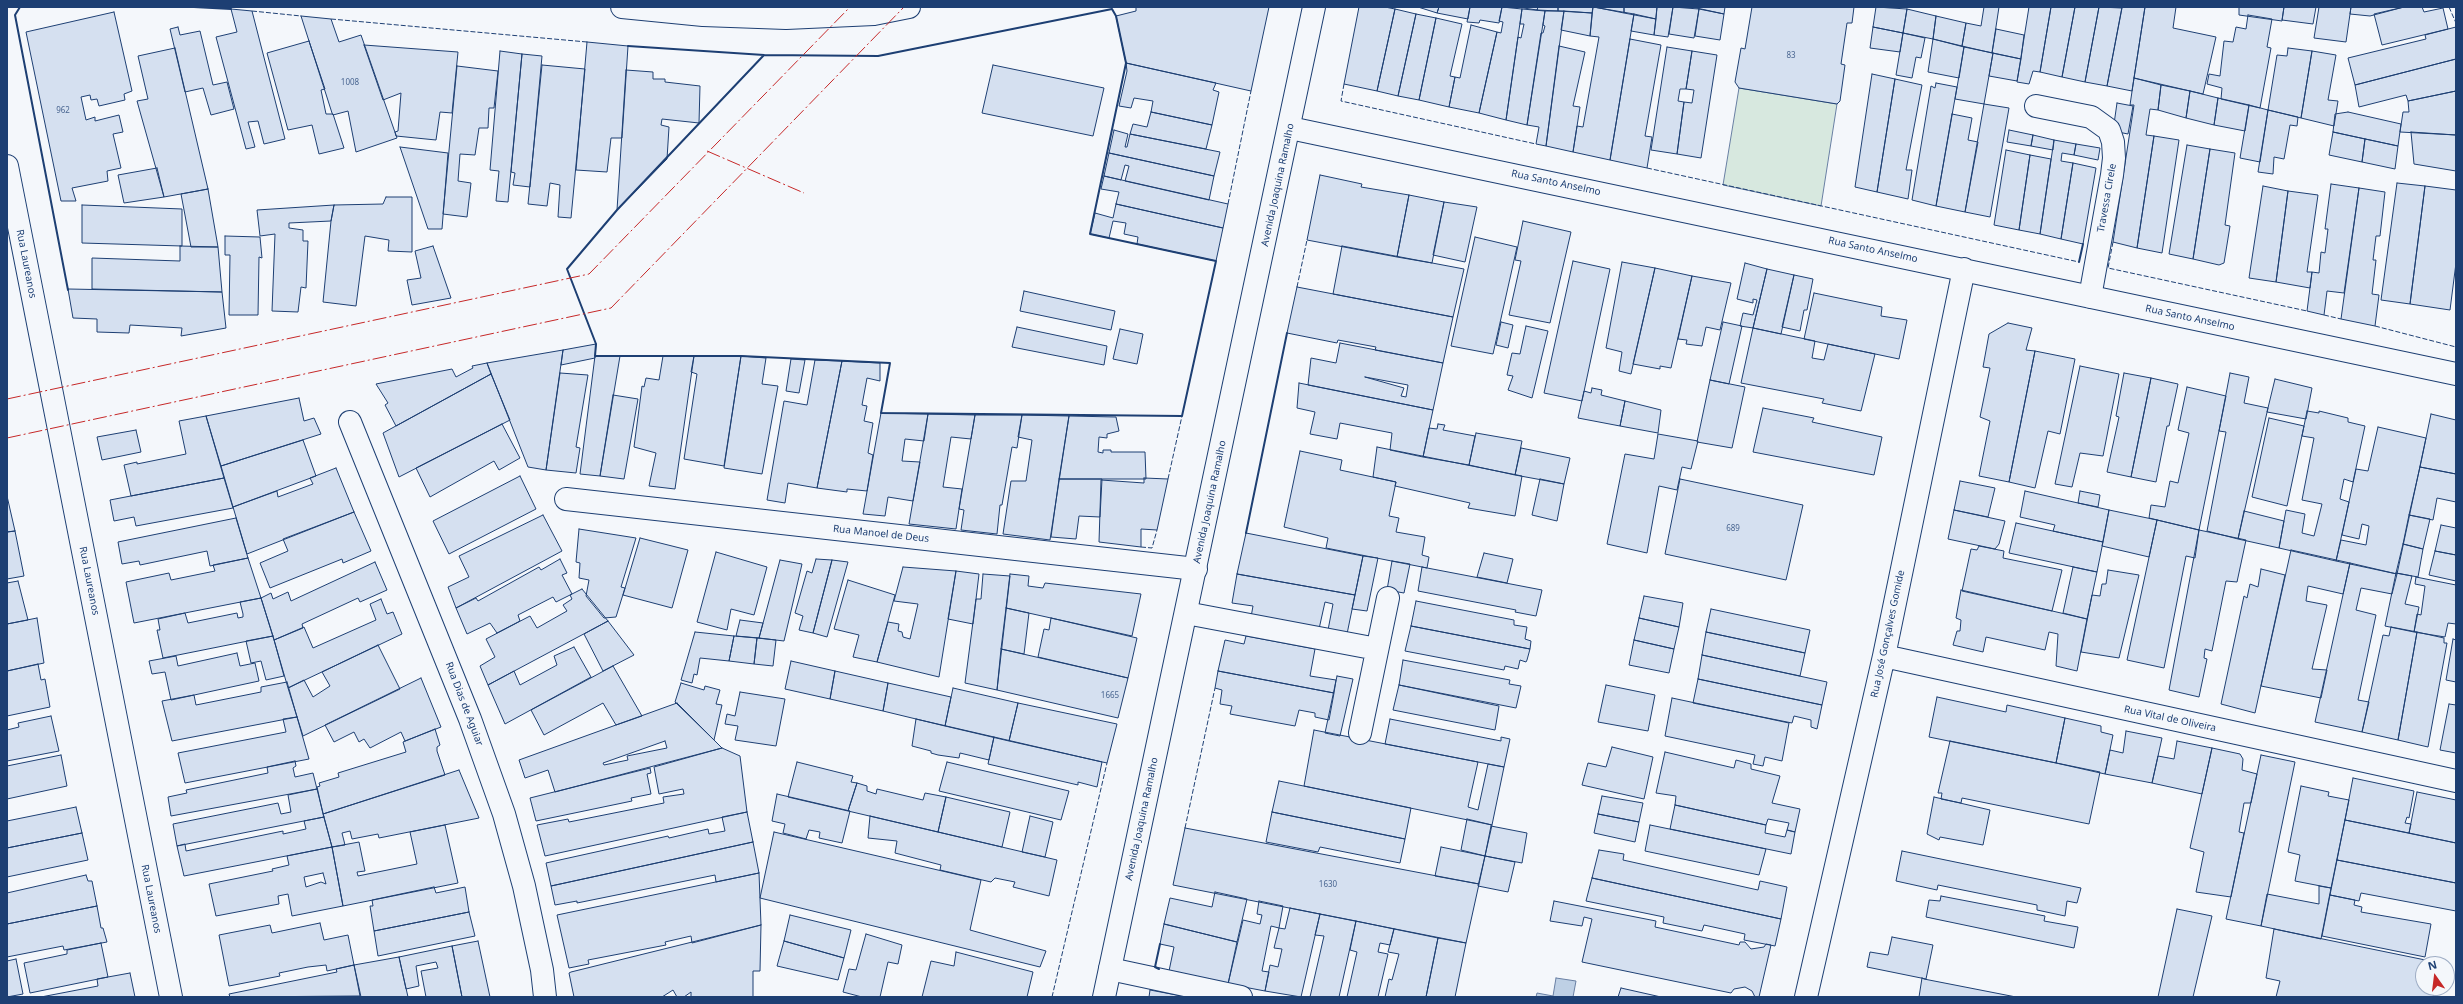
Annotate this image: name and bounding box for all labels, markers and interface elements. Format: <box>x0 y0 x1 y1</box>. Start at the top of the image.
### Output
house number: 83 <box>1786 51 1796 61</box>
house number: 1008 <box>341 78 359 88</box>
house number: 962 <box>56 106 70 116</box>
street label: Avenida Joaquina Ramalho <box>1259 122 1297 248</box>
street label: Travessa Cirele <box>2095 163 2119 233</box>
street label: Rua Santo Anselmo <box>1510 168 1602 198</box>
street label: Rua Laureanos <box>13 229 39 299</box>
street label: Rua Santo Anselmo <box>1827 235 1919 265</box>
street label: Rua Santo Anselmo <box>2144 303 2236 333</box>
street label: Avenida Joaquina Ramalho <box>1191 439 1229 565</box>
street label: Rua Manoel de Deus <box>832 523 930 545</box>
house number: 689 <box>1726 524 1740 534</box>
street label: Rua Laureanos <box>76 546 102 616</box>
street label: Rua José Gonçalves Gomide <box>1869 569 1907 699</box>
street label: Rua Dias de Aguiar <box>442 660 486 748</box>
house number: 1665 <box>1101 691 1119 701</box>
street label: Rua Vital de Oliveira <box>2123 703 2217 735</box>
street label: Avenida Joaquina Ramalho <box>1123 756 1161 882</box>
street label: Rua Laureanos <box>138 864 164 934</box>
house number: 1630 <box>1319 880 1337 890</box>
north arrow <box>2415 956 2455 996</box>
text: N <box>2426 956 2438 973</box>

